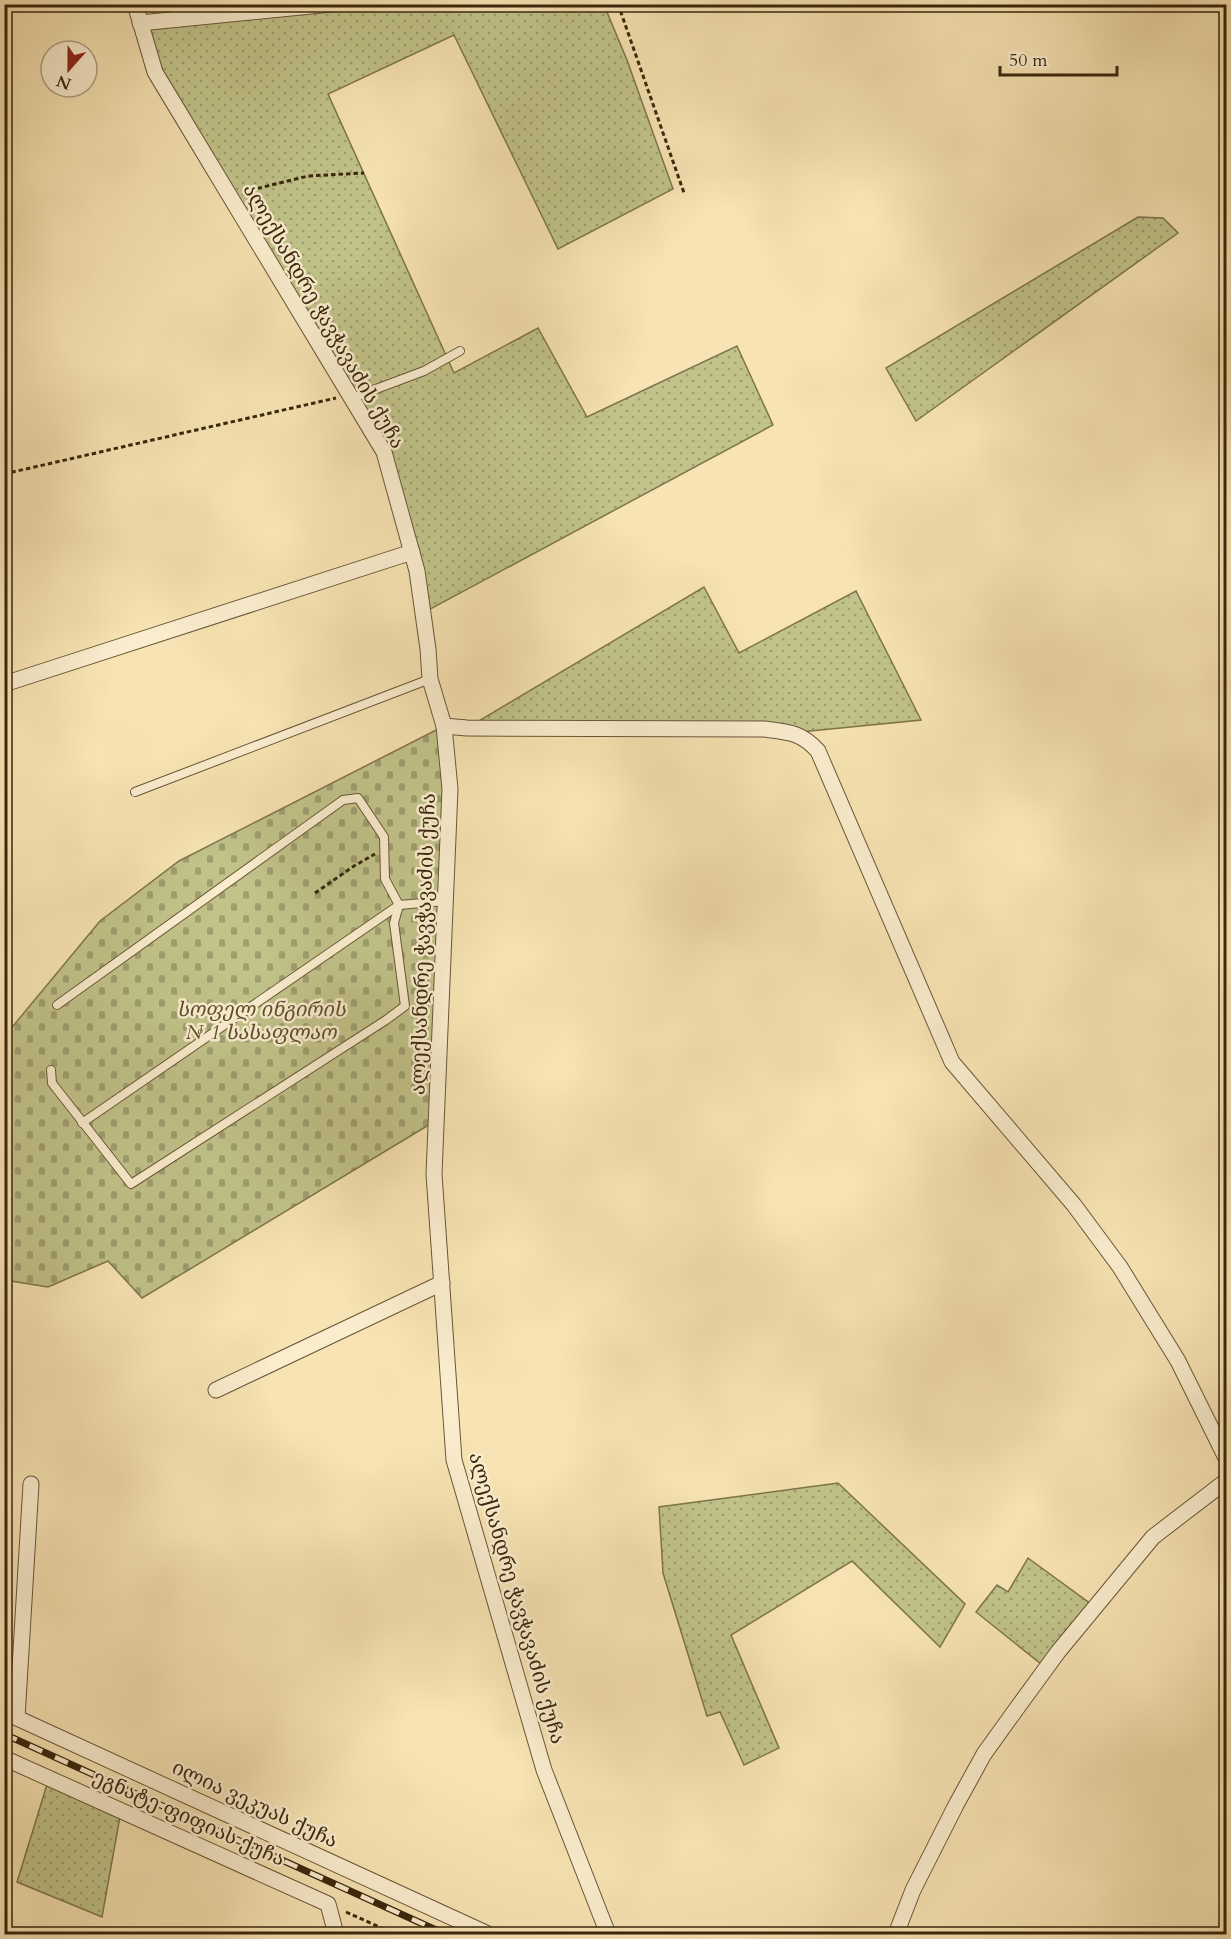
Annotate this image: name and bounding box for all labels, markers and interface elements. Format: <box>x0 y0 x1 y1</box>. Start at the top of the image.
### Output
north arrow <box>39 39 99 99</box>
scale bar <box>1000 39 1117 77</box>
text: 50 m <box>1009 48 1048 73</box>
text: N <box>53 69 74 95</box>
street label: ალექსანდრე ჭავჭავაძის ქუჩა <box>237 178 411 454</box>
street label: ალექსანდრე ჭავჭავაძის ქუჩა <box>404 793 442 1095</box>
park label: სოფელ ინგირის №1 სასაფლაო <box>176 996 346 1046</box>
street label: ალექსანდრე ჭავჭავაძის ქუჩა <box>462 1449 572 1747</box>
street label: ილია ვეკუას ქუჩა <box>168 1754 342 1854</box>
street label: ეგნატე ფიფიას ქუჩა <box>89 1763 289 1873</box>

